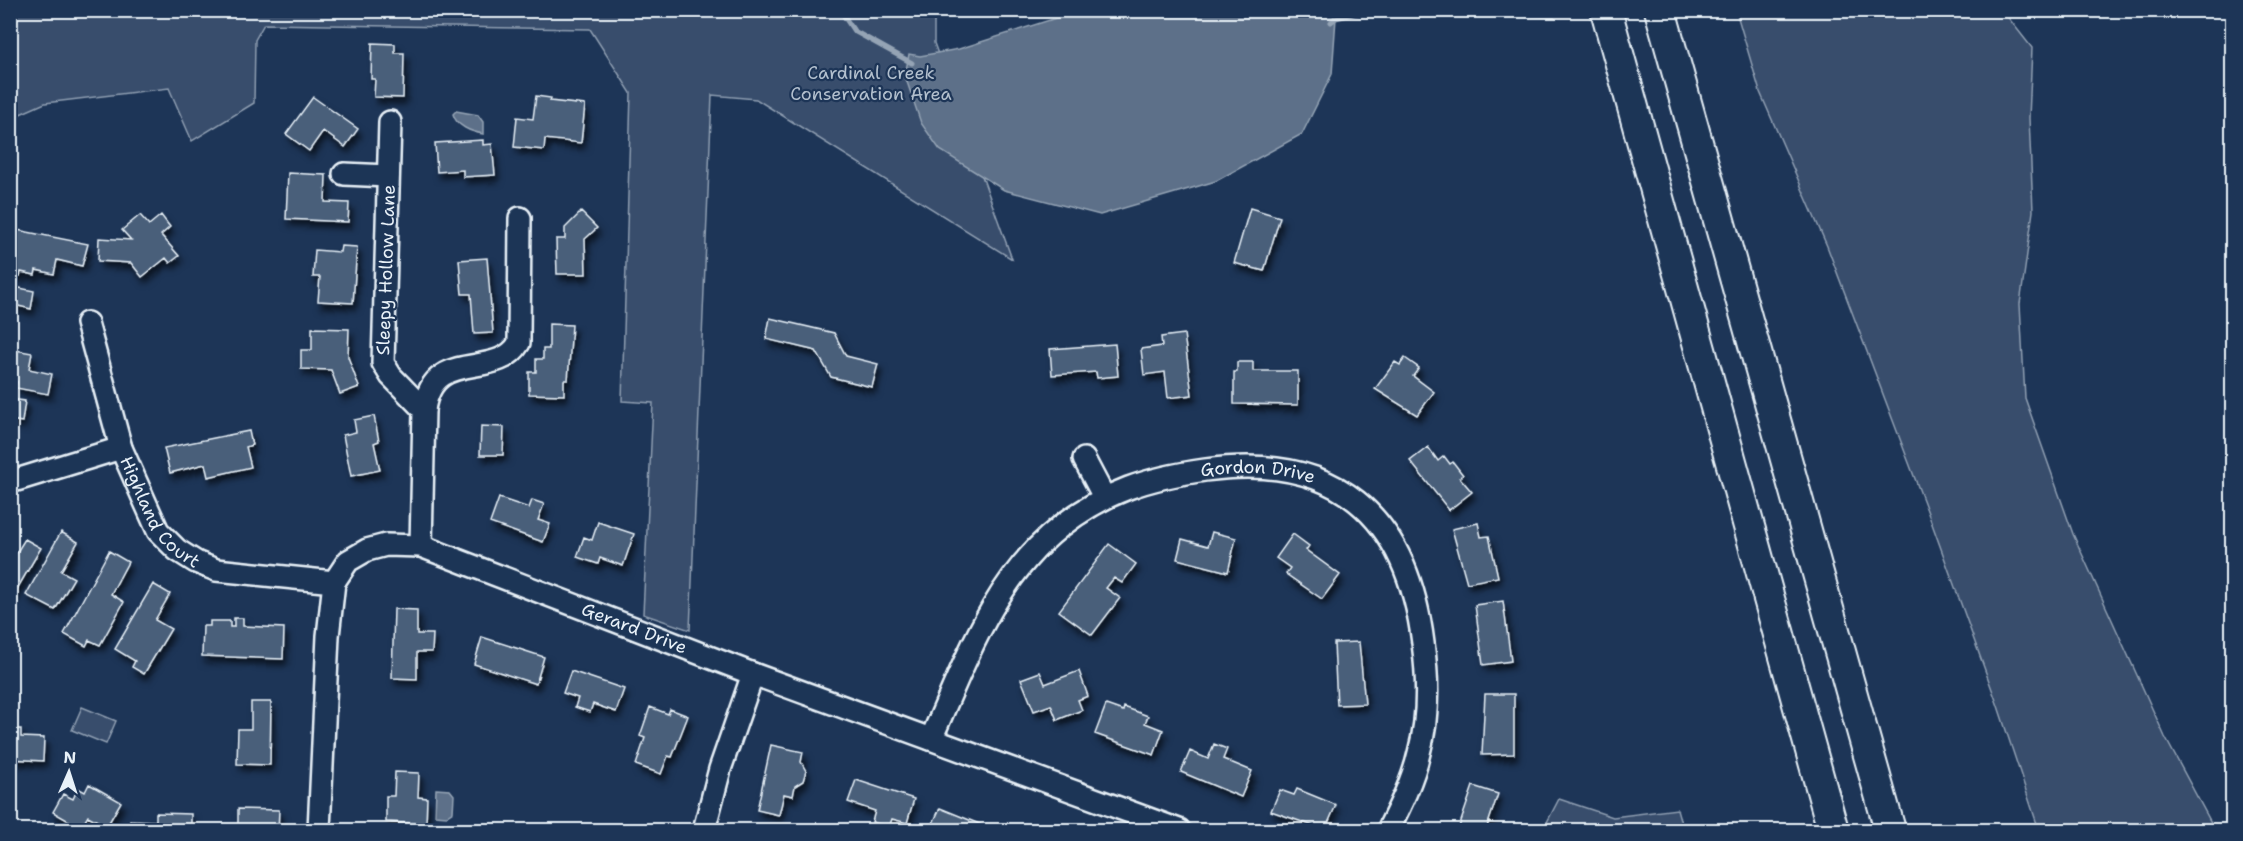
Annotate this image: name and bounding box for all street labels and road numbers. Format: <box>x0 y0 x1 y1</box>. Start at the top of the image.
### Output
street label: Sleepy Hollow Lane <box>371 184 401 356</box>
street label: Highland Court <box>114 452 205 574</box>
street label: Gordon Drive <box>1199 455 1318 489</box>
street label: Gerard Drive <box>578 597 691 659</box>

